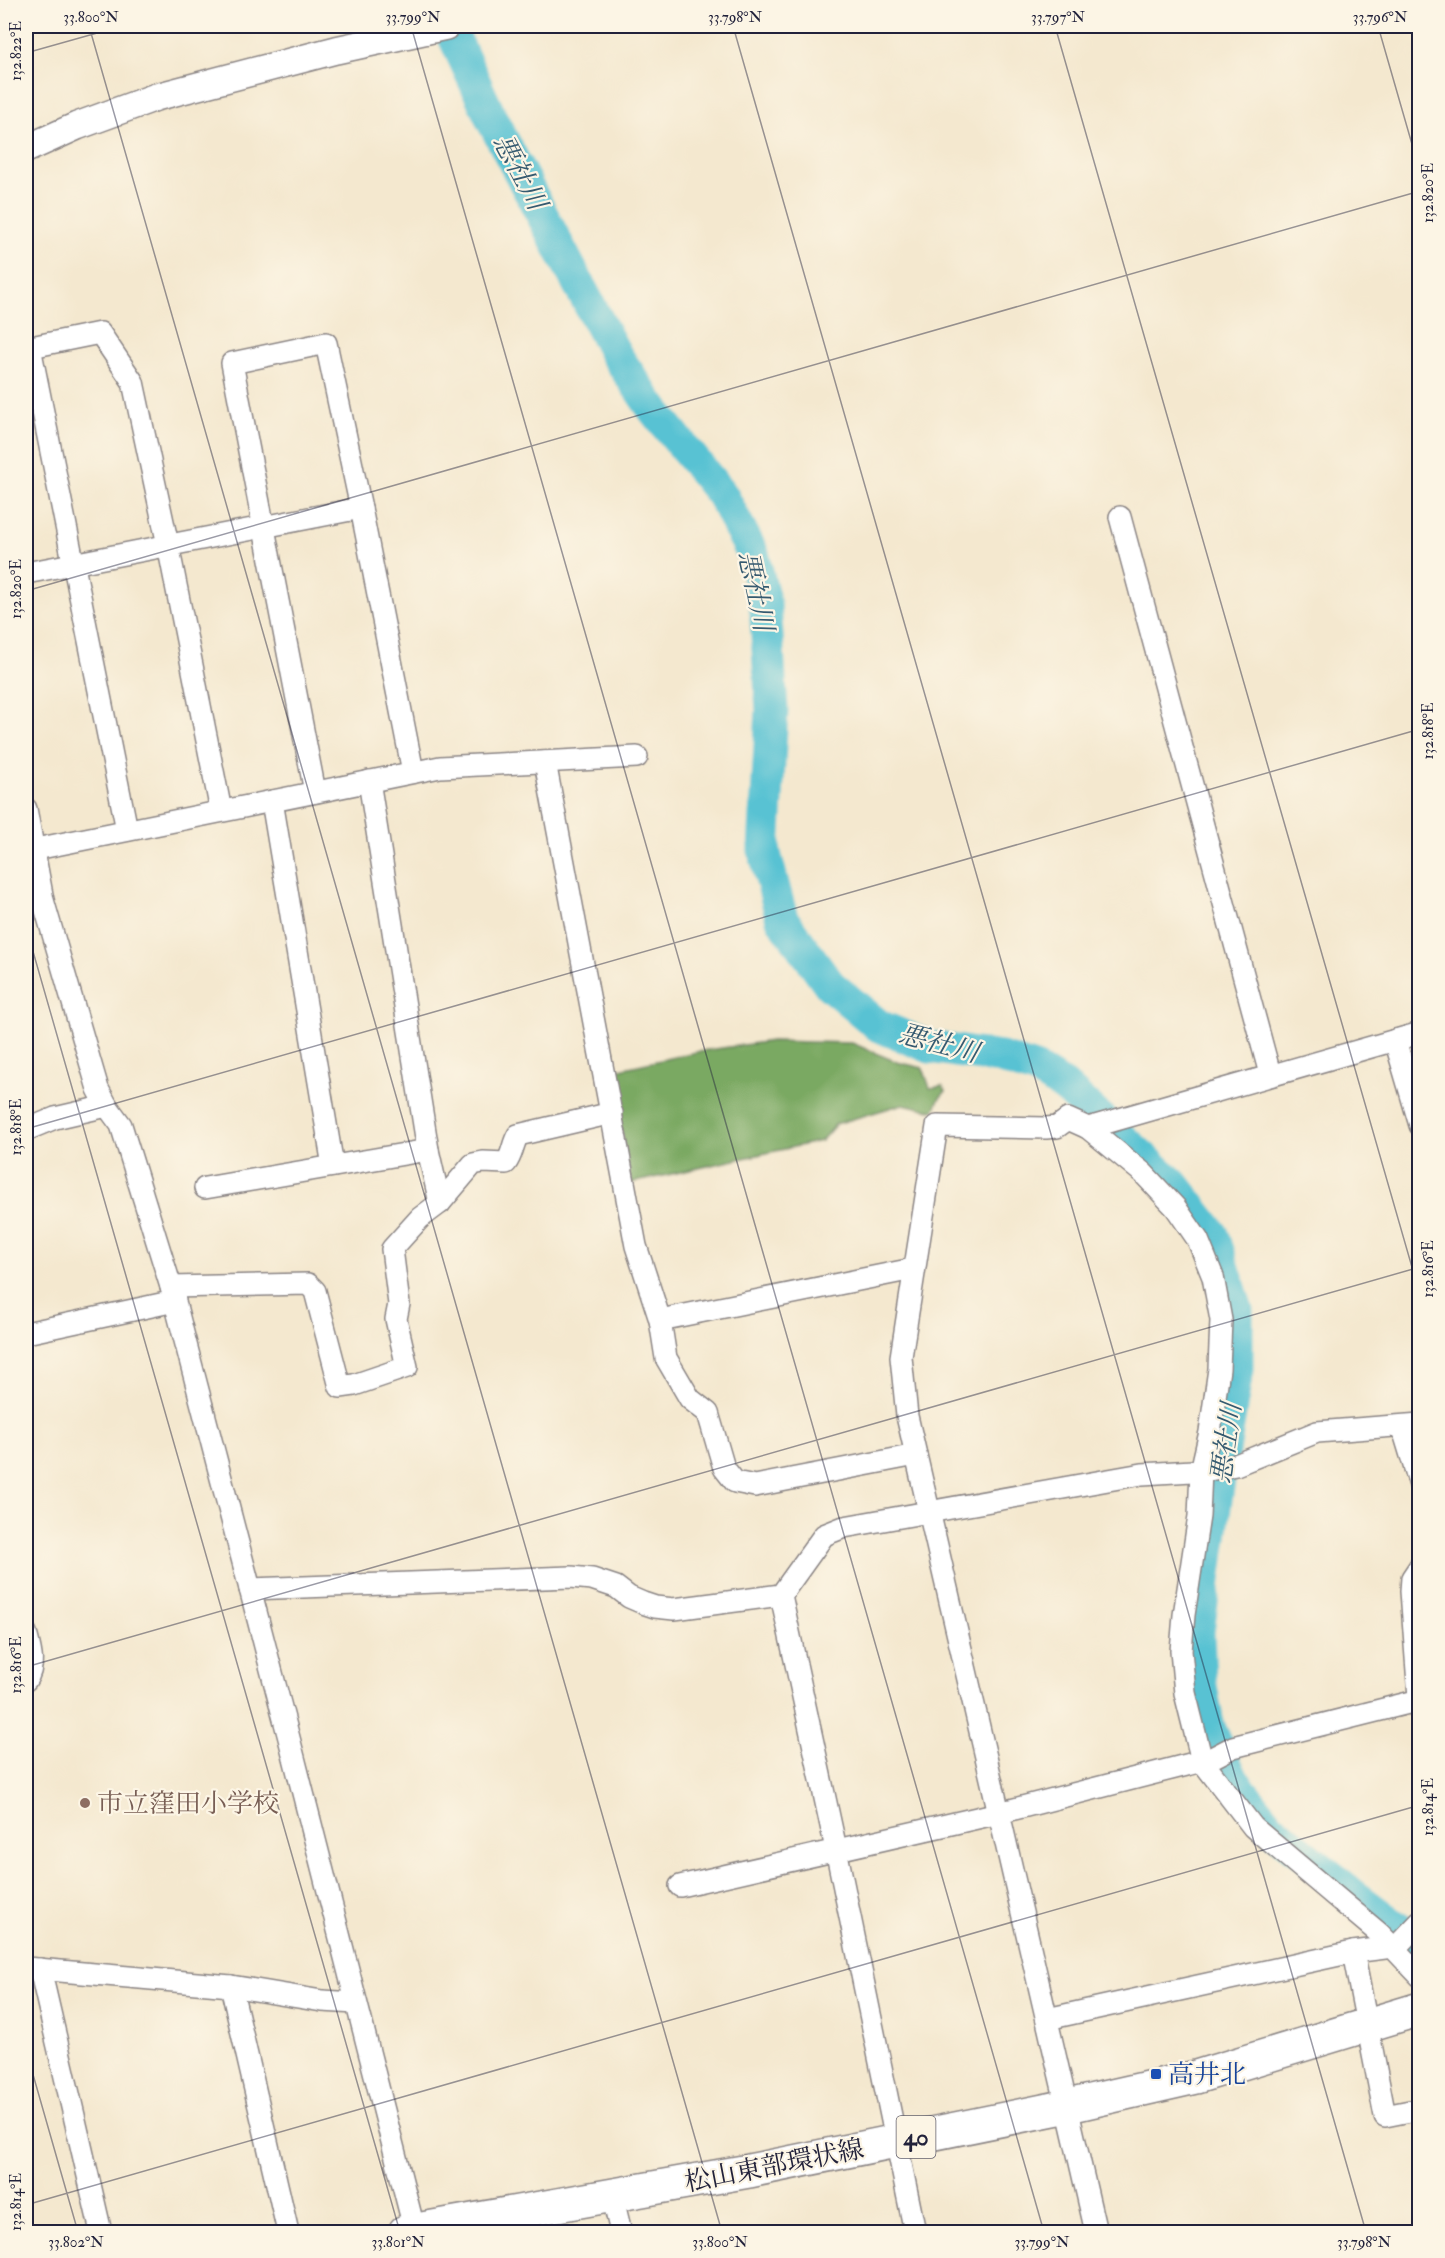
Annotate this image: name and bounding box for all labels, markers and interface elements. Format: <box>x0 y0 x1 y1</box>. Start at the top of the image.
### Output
text: 33.800°N <box>63 8 119 27</box>
text: 33.799°N <box>386 8 441 27</box>
text: 33.798°N <box>708 8 763 27</box>
text: 33.797°N <box>1031 8 1086 27</box>
text: 33.796°N <box>1353 8 1408 27</box>
text: 132.822°E <box>7 21 26 81</box>
water label: 悪社川 <box>486 129 555 218</box>
text: 132.820°E <box>1419 163 1438 223</box>
water label: 悪社川 <box>731 548 781 637</box>
text: 132.820°E <box>7 559 26 619</box>
text: 132.818°E <box>1419 702 1438 760</box>
water label: 悪社川 <box>895 1017 985 1071</box>
text: 132.818°E <box>7 1098 26 1156</box>
text: 132.816°E <box>1419 1240 1438 1298</box>
water label: 悪社川 <box>1205 1398 1249 1485</box>
text: 132.816°E <box>7 1636 26 1694</box>
text: 132.814°E <box>1419 1778 1438 1836</box>
place label: 市立窪田小学校 <box>97 1788 279 1820</box>
marker: 市立窪田小学校 <box>78 1796 92 1810</box>
place label: 高井北 <box>1168 2059 1246 2091</box>
marker: 高井北 <box>1149 2067 1163 2081</box>
road number: 40 <box>896 2116 936 2158</box>
street label: 松山東部環状線 <box>682 2133 867 2199</box>
text: 132.814°E <box>7 2173 26 2231</box>
text: 33.802°N <box>48 2233 104 2252</box>
text: 33.801°N <box>371 2233 425 2252</box>
text: 33.800°N <box>692 2233 748 2252</box>
text: 33.799°N <box>1015 2233 1070 2252</box>
text: 33.798°N <box>1337 2233 1392 2252</box>

